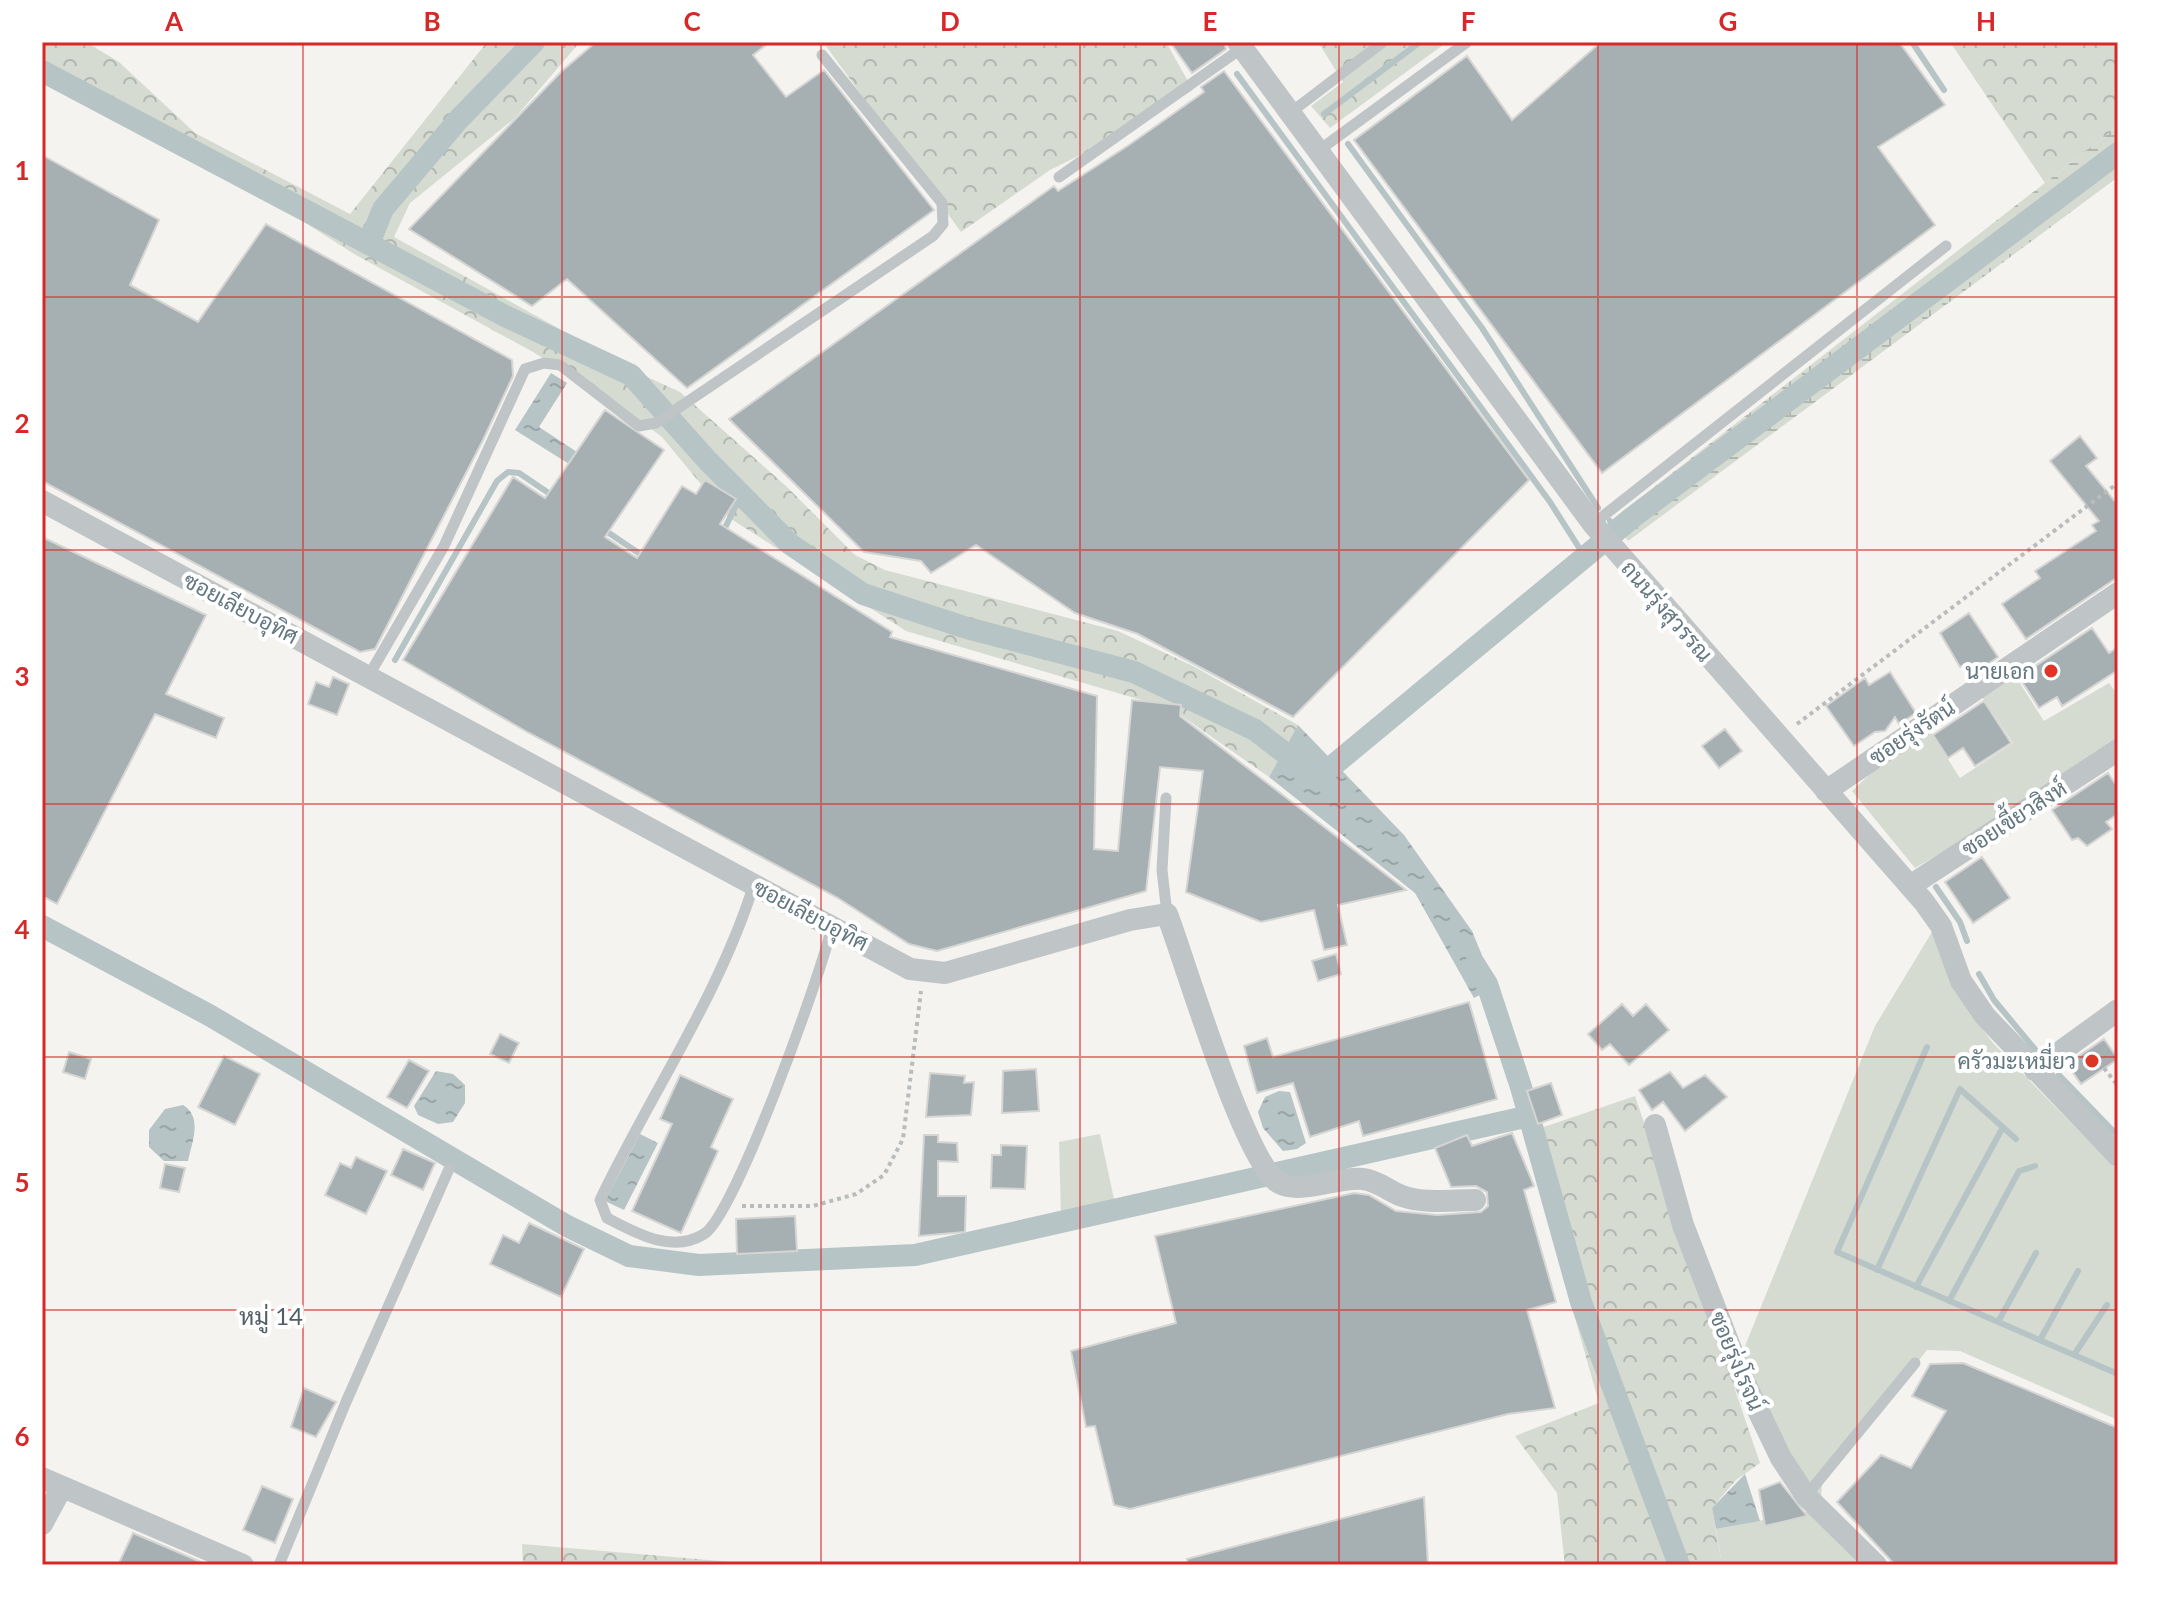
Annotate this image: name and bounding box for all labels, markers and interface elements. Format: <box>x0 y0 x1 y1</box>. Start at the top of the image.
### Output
text: A <box>164 5 184 37</box>
text: B <box>423 5 441 37</box>
text: C <box>683 5 701 37</box>
text: D <box>940 5 960 37</box>
text: E <box>1203 5 1217 37</box>
text: F <box>1461 5 1475 37</box>
text: G <box>1719 5 1737 37</box>
text: H <box>1976 5 1996 37</box>
text: 1 <box>14 154 30 186</box>
text: 2 <box>14 407 30 439</box>
street label: ถนนรุ่งสุวรรณ <box>1614 555 1719 669</box>
street label: ซอยเลียบอุทิศ <box>178 566 303 652</box>
place label: นายเอก <box>1965 657 2035 684</box>
text: 3 <box>14 660 30 692</box>
marker: นายเอก <box>2042 662 2060 680</box>
street label: ซอยรุ่งรัตน์ <box>1864 693 1961 773</box>
street label: ซอยเขี้ยวสิงห์ <box>1954 770 2071 861</box>
street label: ซอยเลียบอุทิศ <box>748 873 873 959</box>
text: 4 <box>14 913 30 945</box>
place label: ครัวมะเหมี่ยว <box>1957 1042 2076 1074</box>
marker: ครัวมะเหมี่ยว <box>2083 1052 2101 1070</box>
text: 5 <box>14 1166 30 1198</box>
district label: หมู่ 14 <box>239 1301 303 1334</box>
street label: ซอยรุ่งโรจน์ <box>1702 1307 1770 1416</box>
text: 6 <box>14 1420 30 1452</box>

